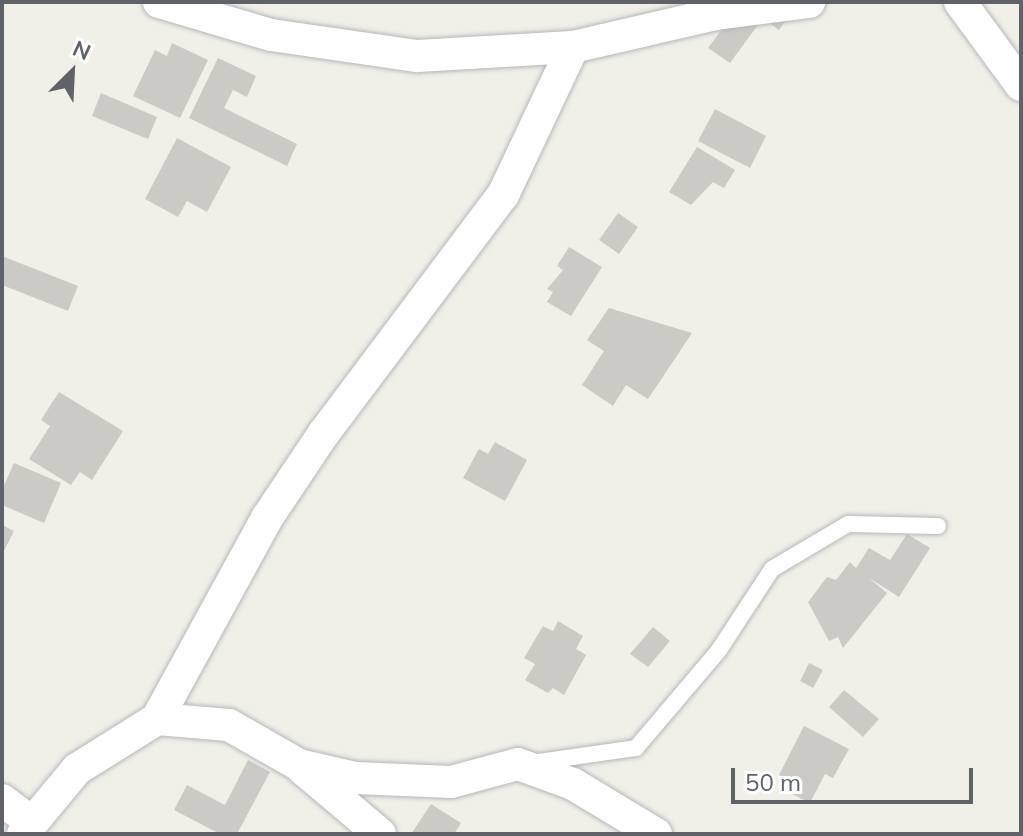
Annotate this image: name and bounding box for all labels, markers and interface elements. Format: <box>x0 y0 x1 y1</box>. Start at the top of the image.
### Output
north arrow <box>32 32 112 112</box>
text: N <box>68 34 95 66</box>
scale bar <box>735 752 977 802</box>
text: 50 m <box>745 767 801 797</box>

